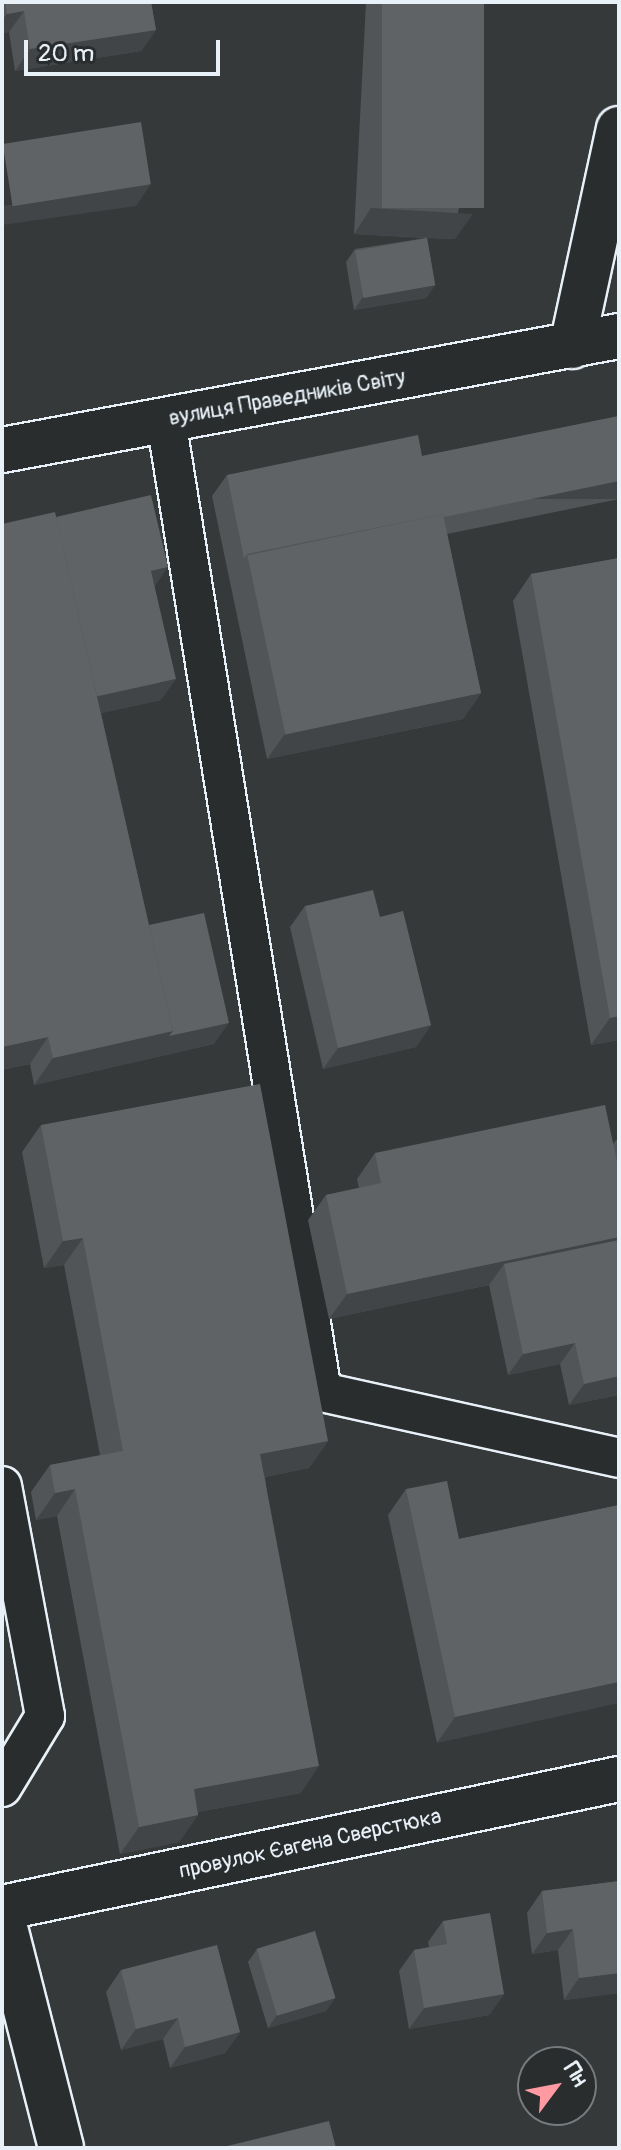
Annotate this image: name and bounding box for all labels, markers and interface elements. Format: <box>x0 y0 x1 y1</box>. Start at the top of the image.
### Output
scale bar <box>28 24 224 74</box>
text: 20 m <box>38 39 94 68</box>
street label: вулиця Праведників Світу <box>167 364 407 432</box>
street label: провулок Євгена Сверстюка <box>176 1803 444 1885</box>
north arrow <box>517 2046 597 2126</box>
text: Пн <box>557 2057 594 2092</box>

